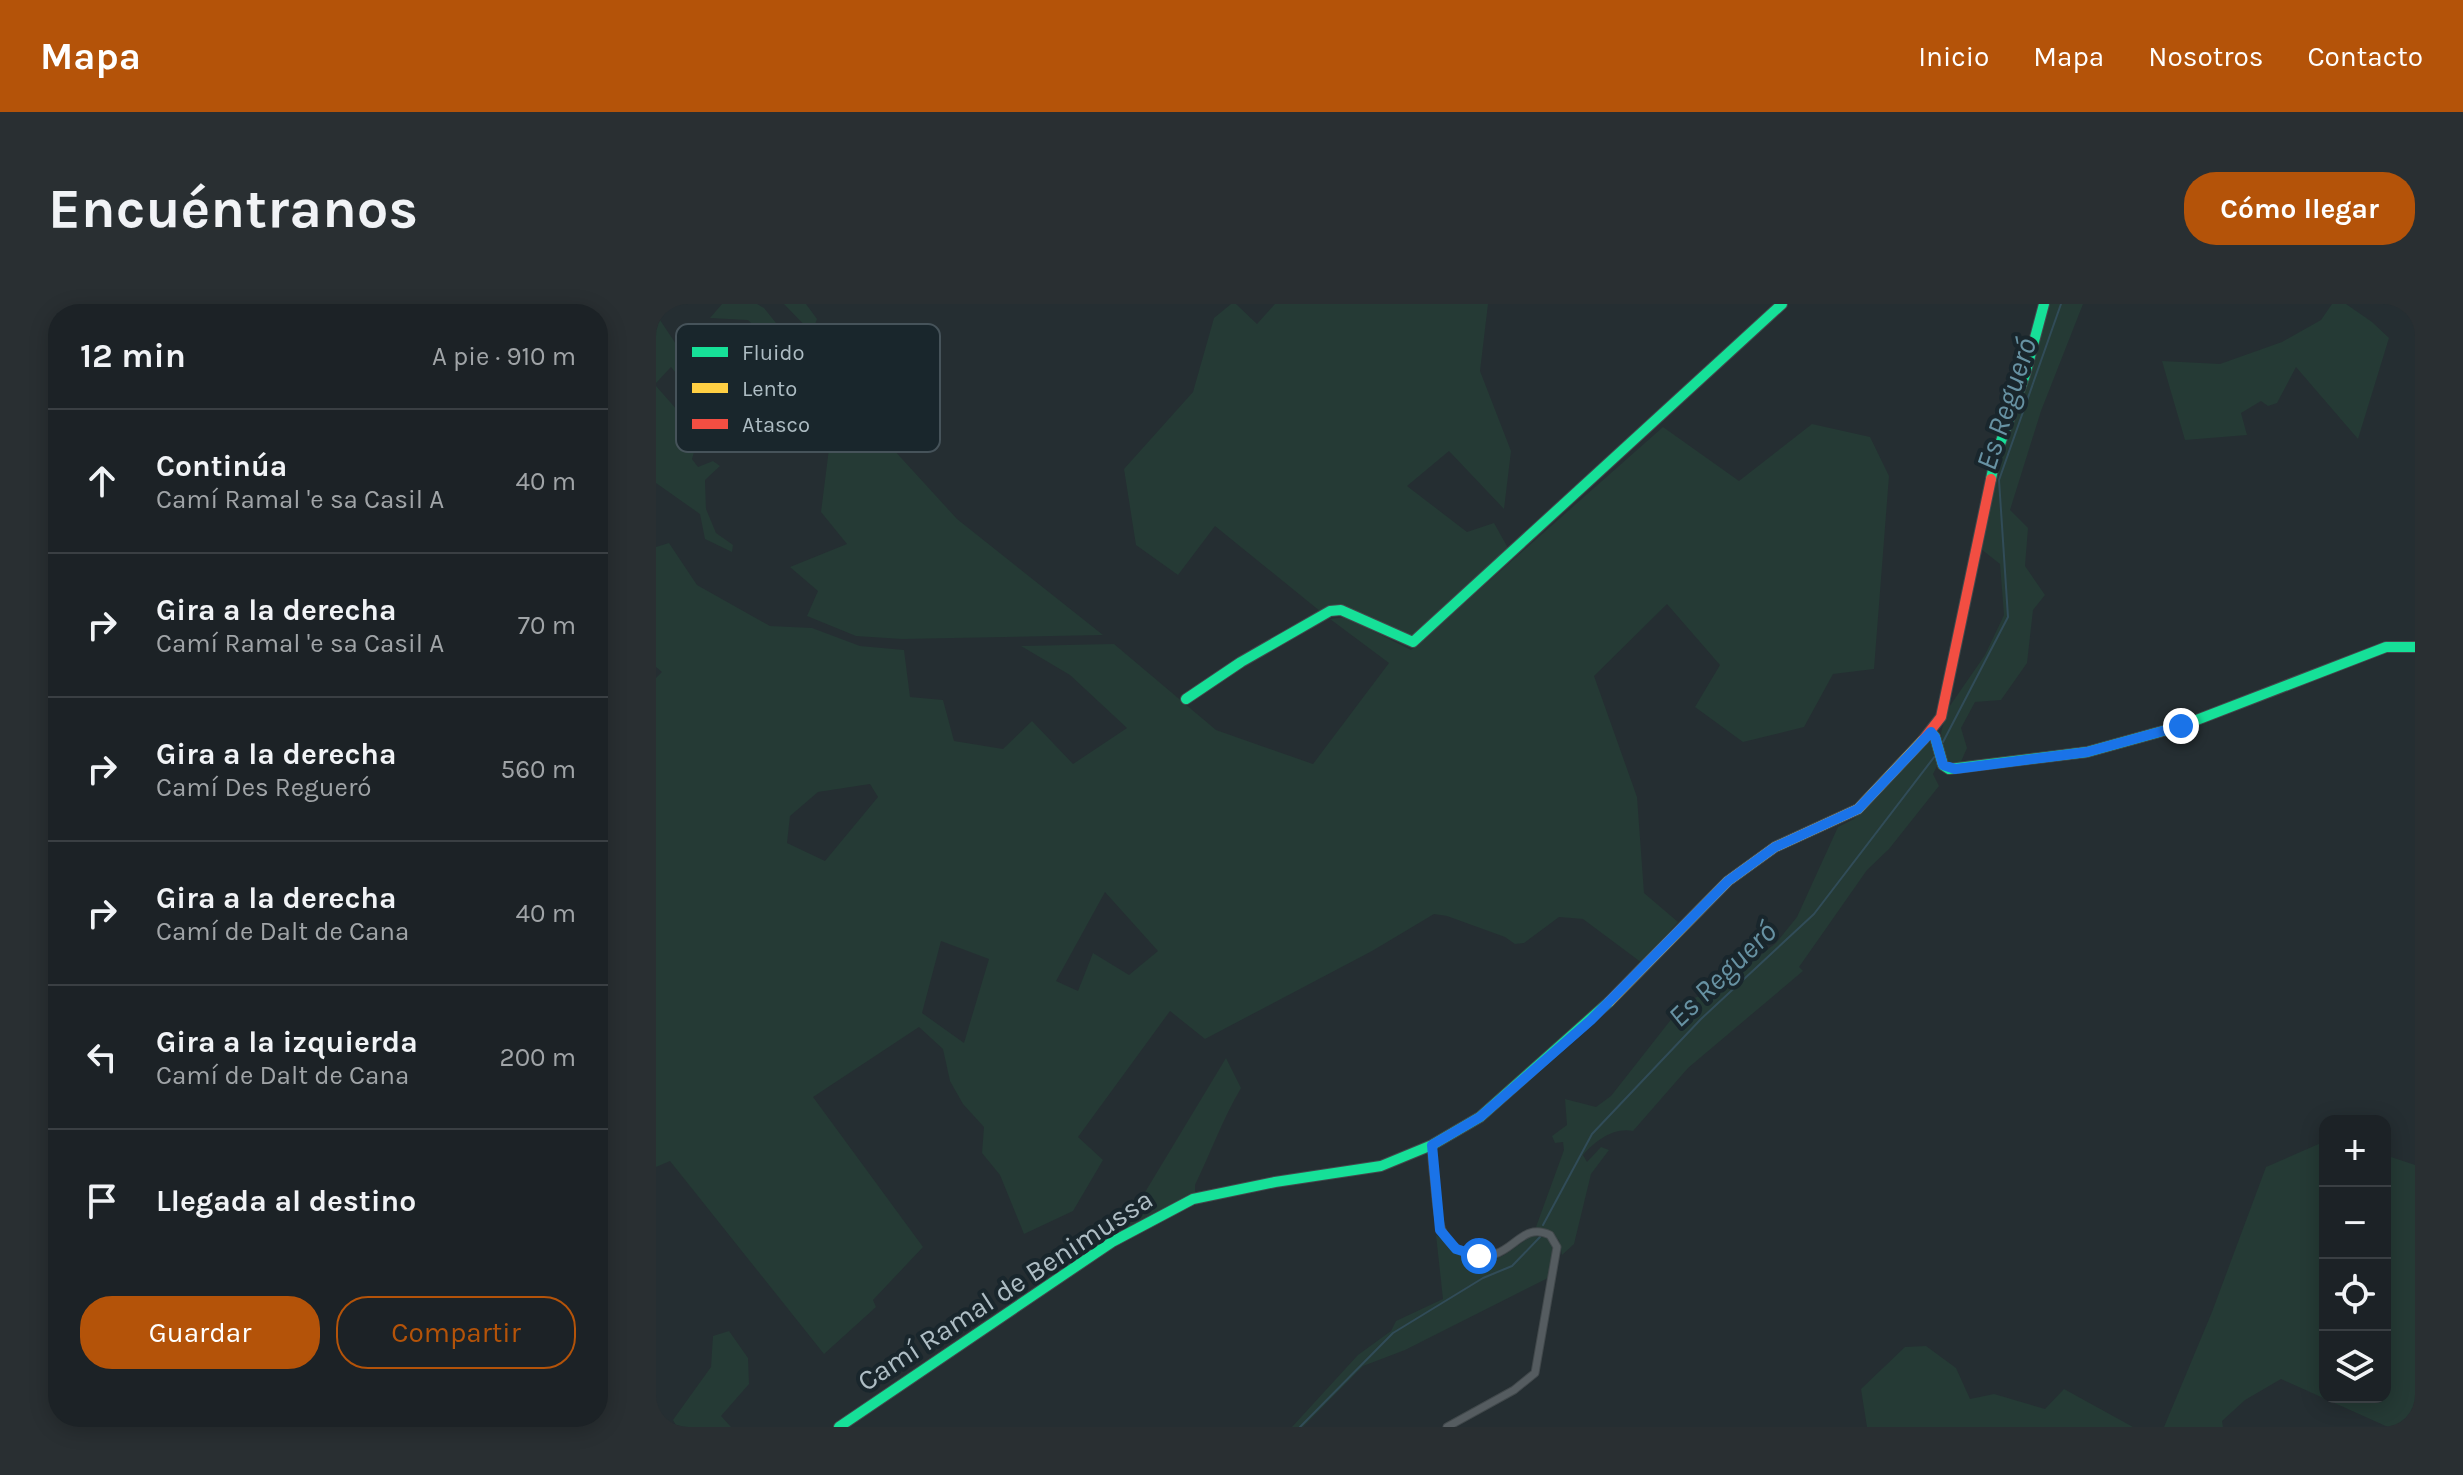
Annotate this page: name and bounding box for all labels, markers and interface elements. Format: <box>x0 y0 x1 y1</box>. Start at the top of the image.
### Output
text: Mapa <box>40 34 141 79</box>
text: Inicio <box>1918 40 1989 73</box>
text: Mapa <box>2033 40 2104 73</box>
text: Nosotros <box>2148 40 2263 73</box>
text: Contacto <box>2307 40 2423 73</box>
button: Cómo llegar <box>2184 172 2415 245</box>
text: Encuéntranos <box>48 176 418 241</box>
legend <box>676 324 940 452</box>
water label: Es Regueró <box>1968 333 2044 475</box>
text: 12 min <box>80 336 186 376</box>
text: Fluido <box>742 340 805 366</box>
text: A pie · 910 m <box>432 341 576 372</box>
text: Lento <box>742 376 797 402</box>
text: Atasco <box>742 412 810 438</box>
text: Continúa <box>156 448 287 484</box>
icon: ahead <box>80 459 124 503</box>
text: 40 m <box>516 466 576 497</box>
text: Camí Ramal 'e sa Casil A <box>156 484 444 515</box>
text: Gira a la derecha <box>156 592 397 628</box>
icon: right <box>80 603 124 647</box>
text: 70 m <box>518 610 576 641</box>
text: Camí Ramal 'e sa Casil A <box>156 628 444 659</box>
route end <box>2163 708 2199 744</box>
text: Gira a la derecha <box>156 736 397 772</box>
icon: right <box>80 747 124 791</box>
text: 560 m <box>501 754 576 785</box>
text: Camí Des Regueró <box>156 772 372 803</box>
text: Gira a la derecha <box>156 880 397 916</box>
icon: right <box>80 891 124 935</box>
text: 40 m <box>516 898 576 929</box>
water label: Es Regueró <box>1660 913 1784 1034</box>
text: Camí de Dalt de Cana <box>156 916 409 947</box>
text: Gira a la izquierda <box>156 1024 418 1060</box>
icon: left <box>80 1035 124 1079</box>
text: 200 m <box>500 1042 576 1073</box>
text: Camí de Dalt de Cana <box>156 1060 409 1091</box>
map controls <box>2319 1115 2391 1403</box>
button: + <box>2319 1115 2391 1187</box>
icon: arrive <box>80 1179 124 1223</box>
street label: Camí Ramal de Benimussa <box>851 1182 1159 1398</box>
text: Llegada al destino <box>156 1183 416 1219</box>
button: − <box>2319 1187 2391 1259</box>
route start <box>1461 1238 1497 1274</box>
button: locate <box>2319 1259 2391 1331</box>
button: Guardar <box>80 1296 320 1369</box>
button: Compartir <box>336 1296 576 1369</box>
button: layers <box>2319 1331 2391 1403</box>

